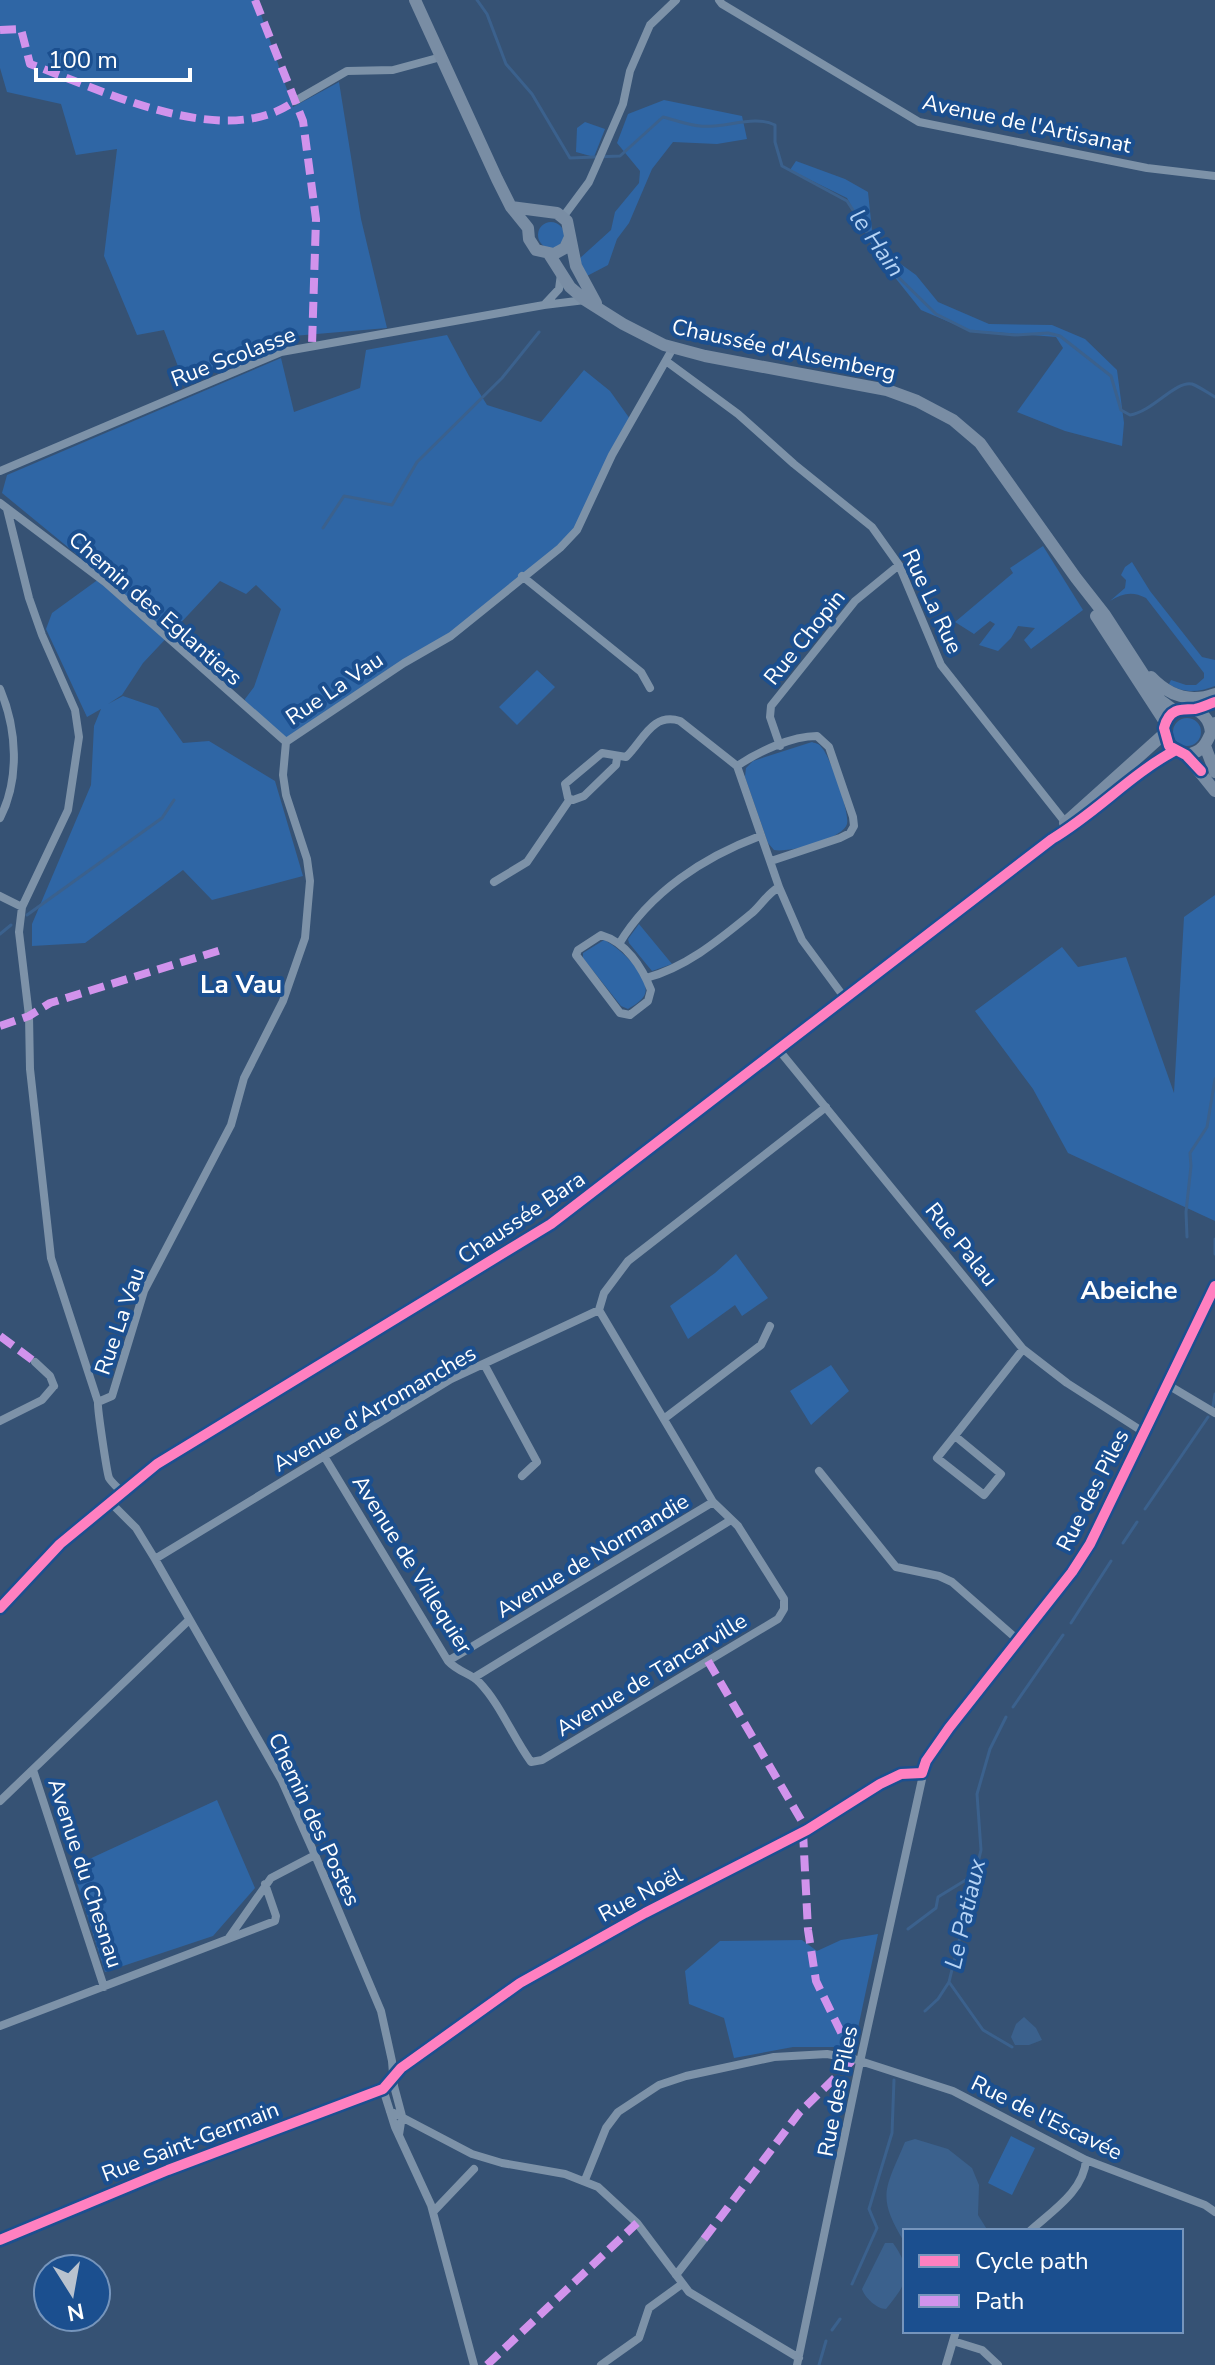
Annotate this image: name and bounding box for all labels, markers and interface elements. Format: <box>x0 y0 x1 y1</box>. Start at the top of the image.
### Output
scale bar <box>36 32 190 82</box>
text: 100 m <box>48 44 118 76</box>
street label: Avenue de l'Artisanat <box>920 87 1134 161</box>
water label: le Hain <box>842 203 912 283</box>
street label: Chaussée d'Alsemberg <box>669 312 898 388</box>
street label: Rue Scolasse <box>167 319 300 394</box>
street label: Chemin des Eglantiers <box>62 525 249 693</box>
street label: Rue La Rue <box>895 544 969 659</box>
street label: Rue Chopin <box>757 584 852 692</box>
street label: Rue La Vau <box>280 645 389 732</box>
district label: La Vau <box>200 967 282 1002</box>
street label: Chaussée Bara <box>452 1164 591 1272</box>
street label: Rue Palau <box>918 1196 1004 1293</box>
street label: Rue La Vau <box>88 1264 152 1379</box>
district label: Abeiche <box>1080 1273 1178 1308</box>
street label: Avenue d'Arromanches <box>267 1338 482 1479</box>
street label: Rue des Piles <box>1049 1424 1136 1556</box>
street label: Avenue de Villequier <box>345 1469 479 1660</box>
street label: Avenue de Normandie <box>491 1486 694 1625</box>
street label: Avenue de Tancarville <box>550 1606 753 1744</box>
street label: Chemin des Postes <box>261 1728 367 1911</box>
street label: Avenue du Chesnau <box>40 1775 130 1972</box>
water label: Le Patiaux <box>937 1855 993 1972</box>
street label: Rue Noël <box>593 1860 688 1930</box>
street label: Rue des Piles <box>811 2023 865 2159</box>
street label: Rue de l'Escavée <box>966 2068 1127 2167</box>
street label: Rue Saint-Germain <box>97 2094 283 2190</box>
legend <box>903 2229 1183 2333</box>
text: Cycle path <box>975 2245 1089 2277</box>
north arrow <box>32 2253 112 2333</box>
text: Path <box>975 2285 1024 2317</box>
text: N <box>65 2295 87 2328</box>

